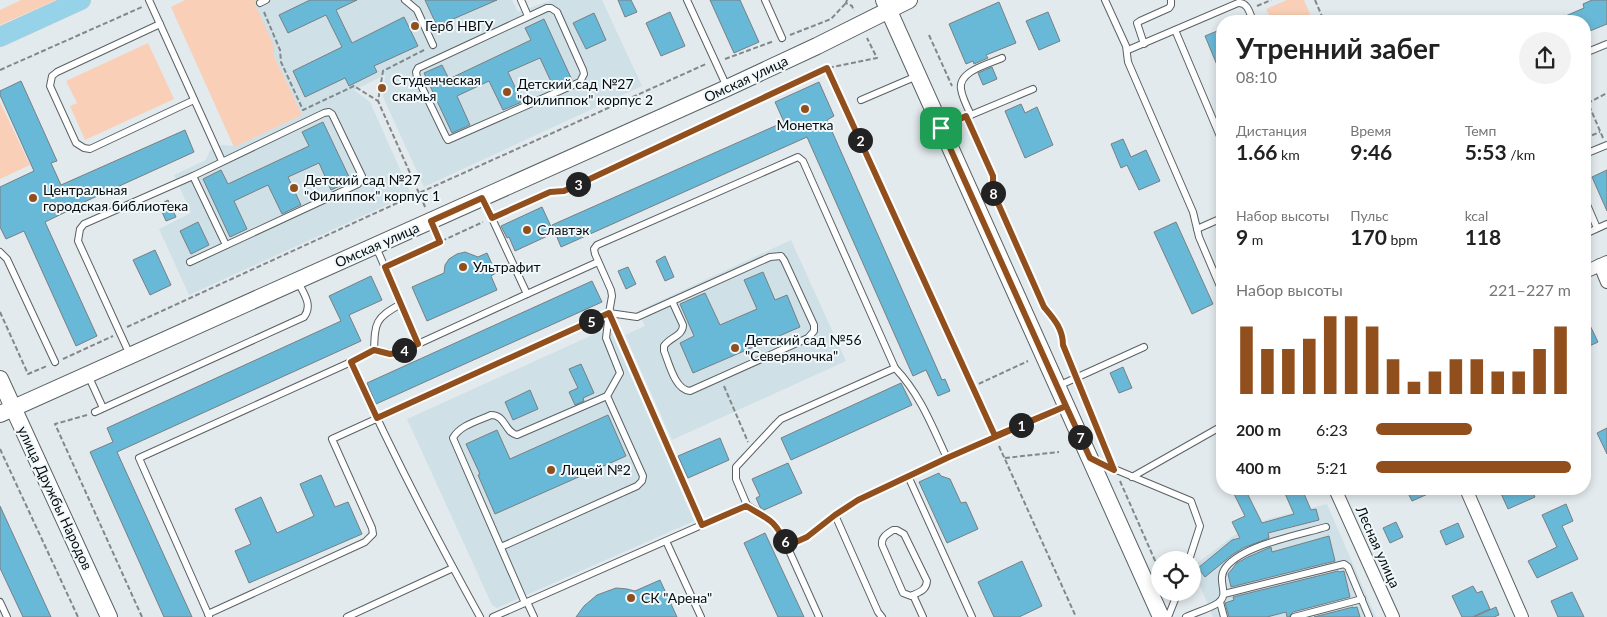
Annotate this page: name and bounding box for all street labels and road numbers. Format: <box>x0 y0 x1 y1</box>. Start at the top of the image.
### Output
street label: Омская улица <box>701 52 790 105</box>
street label: Омская улица <box>332 218 422 271</box>
street label: улица Дружбы Народов <box>15 423 96 572</box>
street label: Лесная улица <box>1352 502 1404 590</box>

